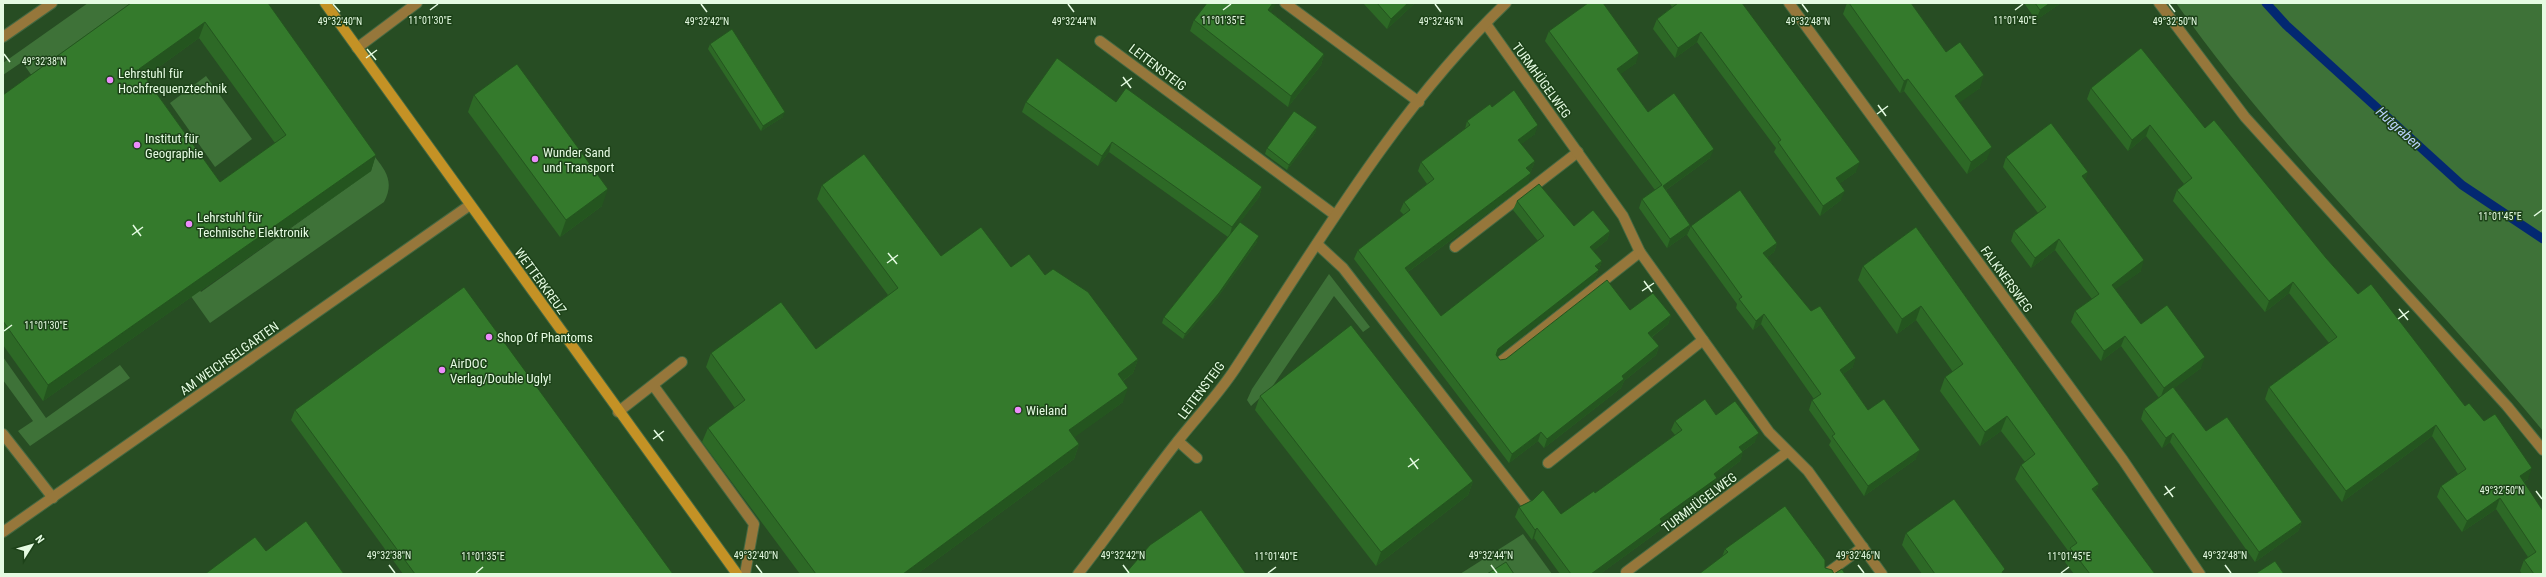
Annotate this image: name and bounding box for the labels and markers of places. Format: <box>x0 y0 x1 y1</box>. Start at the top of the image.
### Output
place label: Lehrstuhl für Hochfrequenztechnik <box>118 66 227 96</box>
marker: Lehrstuhl für Hochfrequenztechnik <box>105 75 115 85</box>
place label: Institut für Geographie <box>145 131 203 161</box>
marker: Institut für Geographie <box>132 140 142 150</box>
place label: Wunder Sand und Transport <box>543 145 614 175</box>
marker: Wunder Sand und Transport <box>530 154 540 164</box>
place label: Lehrstuhl für Technische Elektronik <box>197 210 309 240</box>
marker: Lehrstuhl für Technische Elektronik <box>184 219 194 229</box>
place label: Shop Of Phantoms <box>497 330 593 345</box>
marker: Shop Of Phantoms <box>484 332 494 342</box>
place label: AirDOC Verlag/Double Ugly! <box>450 356 552 386</box>
marker: AirDOC Verlag/Double Ugly! <box>437 365 447 375</box>
place label: Wieland <box>1026 403 1067 418</box>
marker: Wieland <box>1013 405 1023 415</box>

